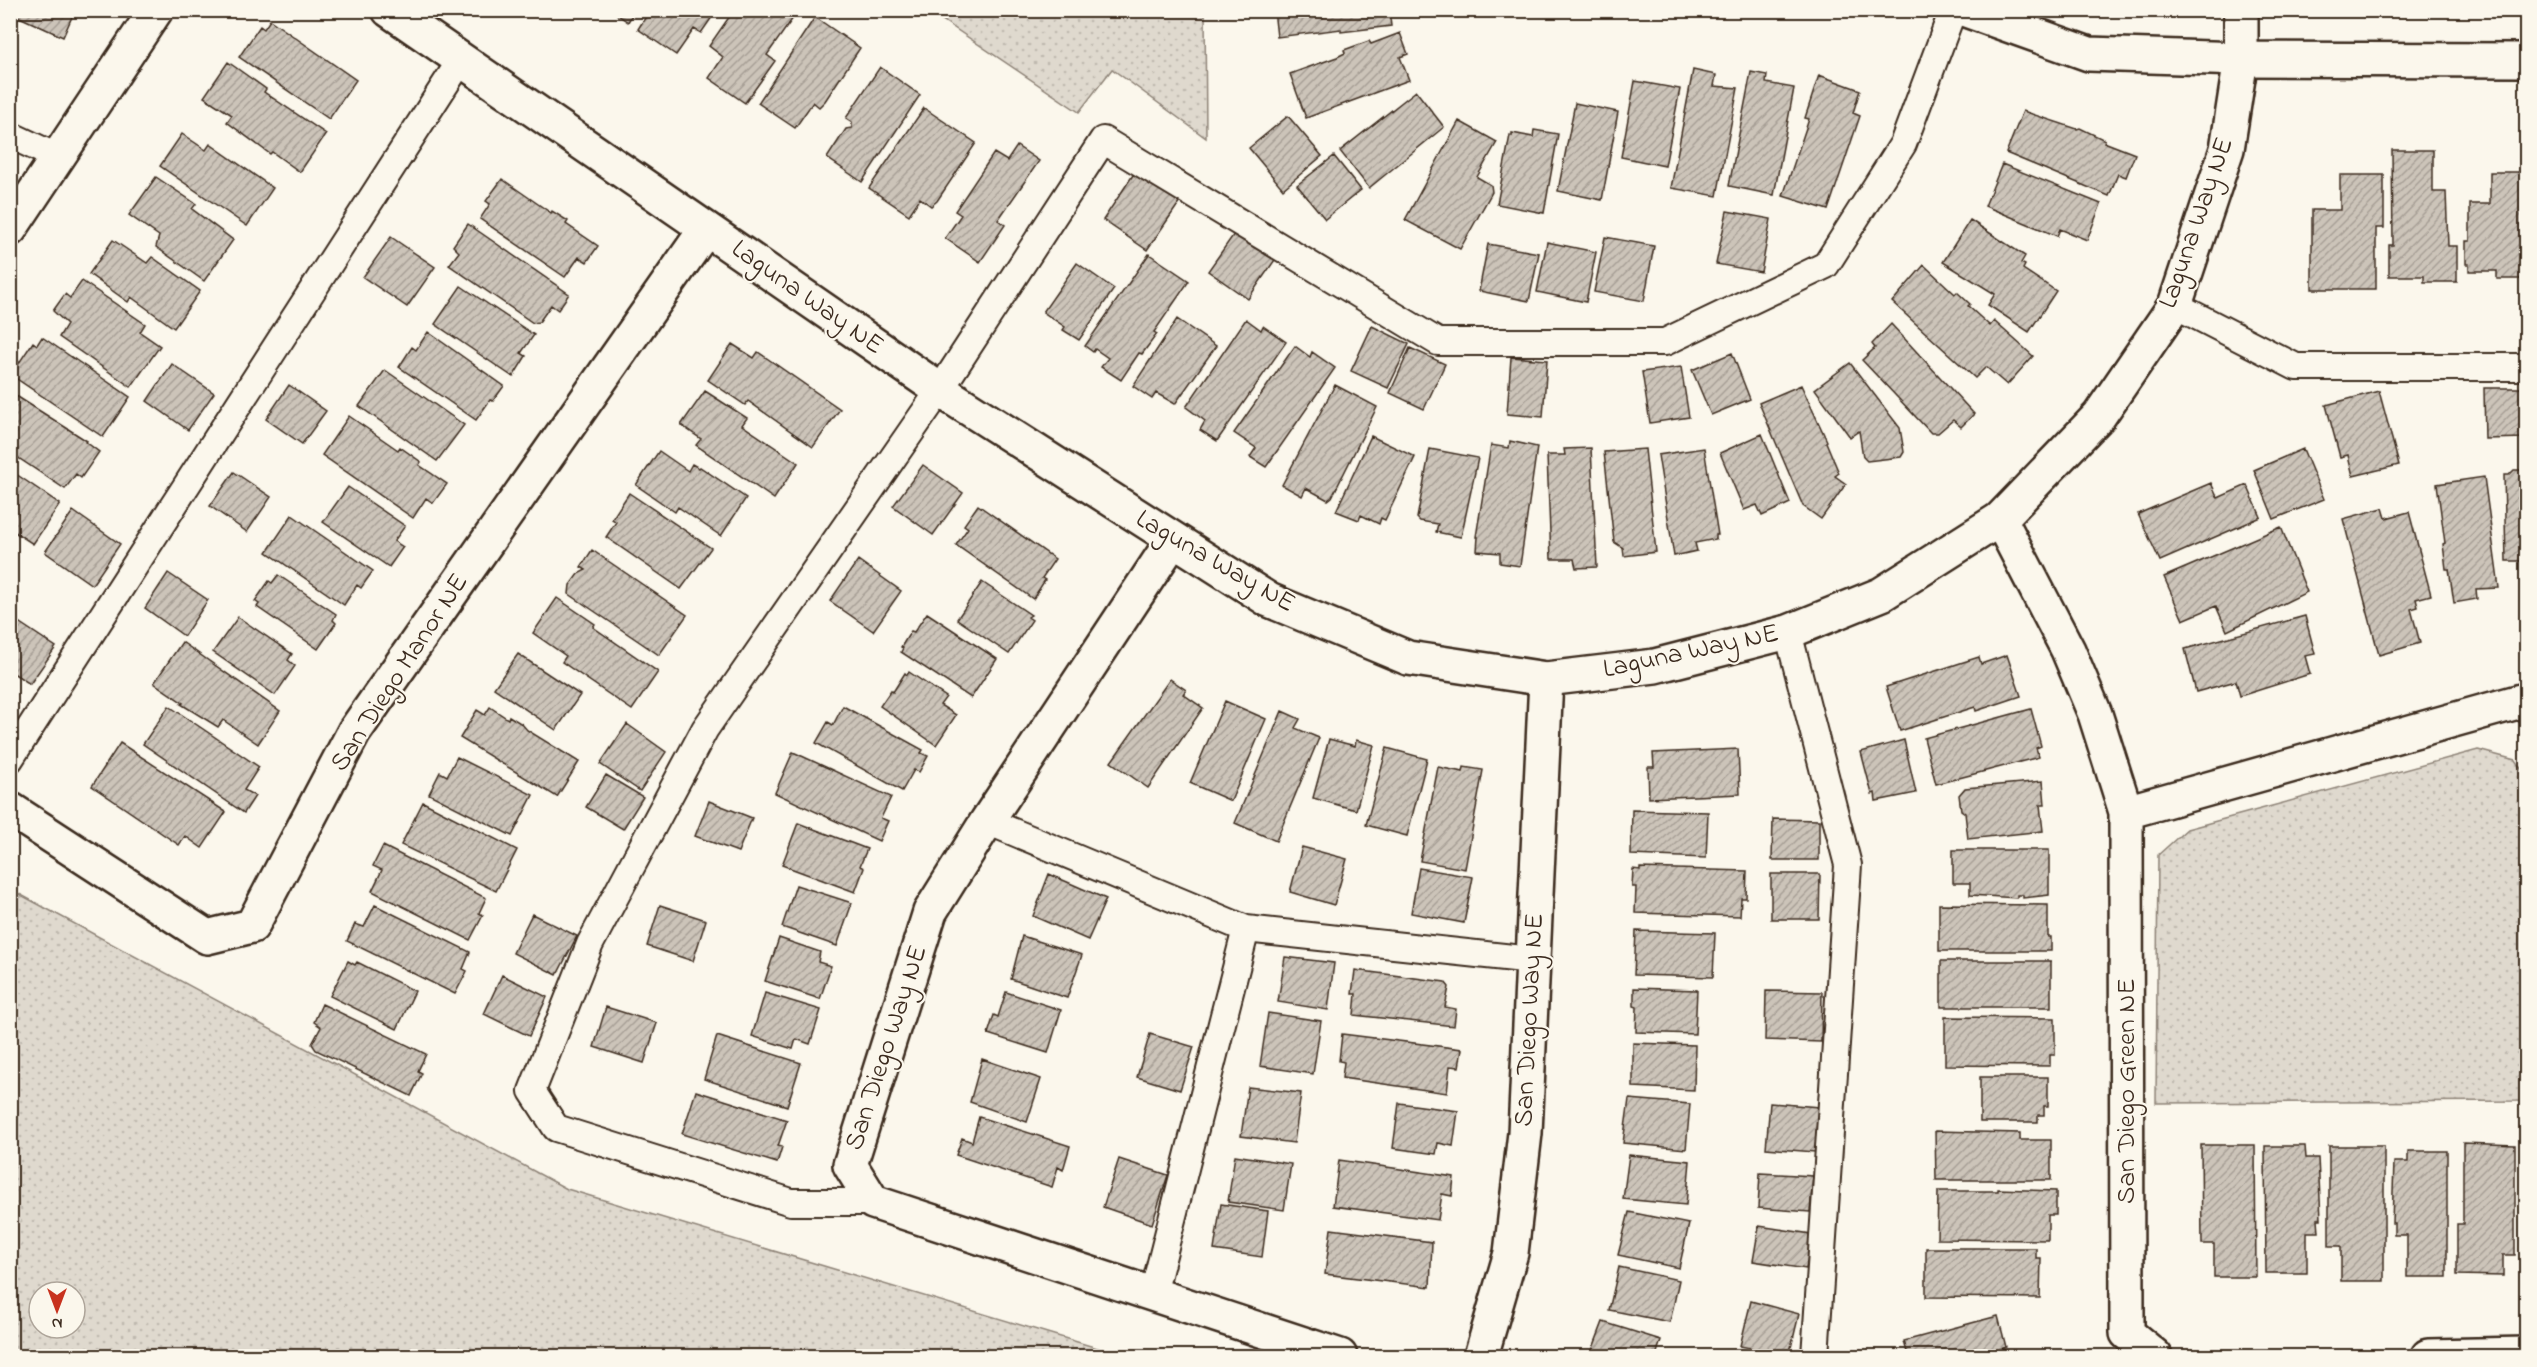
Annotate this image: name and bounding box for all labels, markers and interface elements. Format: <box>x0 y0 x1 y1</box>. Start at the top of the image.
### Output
street label: Laguna Way NE <box>2149 132 2245 314</box>
street label: Laguna Way NE <box>723 231 891 365</box>
street label: Laguna Way NE <box>1128 500 1302 624</box>
street label: San Diego Manor NE <box>321 566 479 780</box>
street label: Laguna Way NE <box>1600 614 1782 690</box>
street label: San Diego Way NE <box>1505 912 1555 1128</box>
street label: San Diego Way NE <box>835 940 939 1156</box>
street label: San Diego Green NE <box>2108 978 2147 1204</box>
north arrow <box>27 1280 87 1340</box>
text: N <box>51 1311 62 1335</box>

